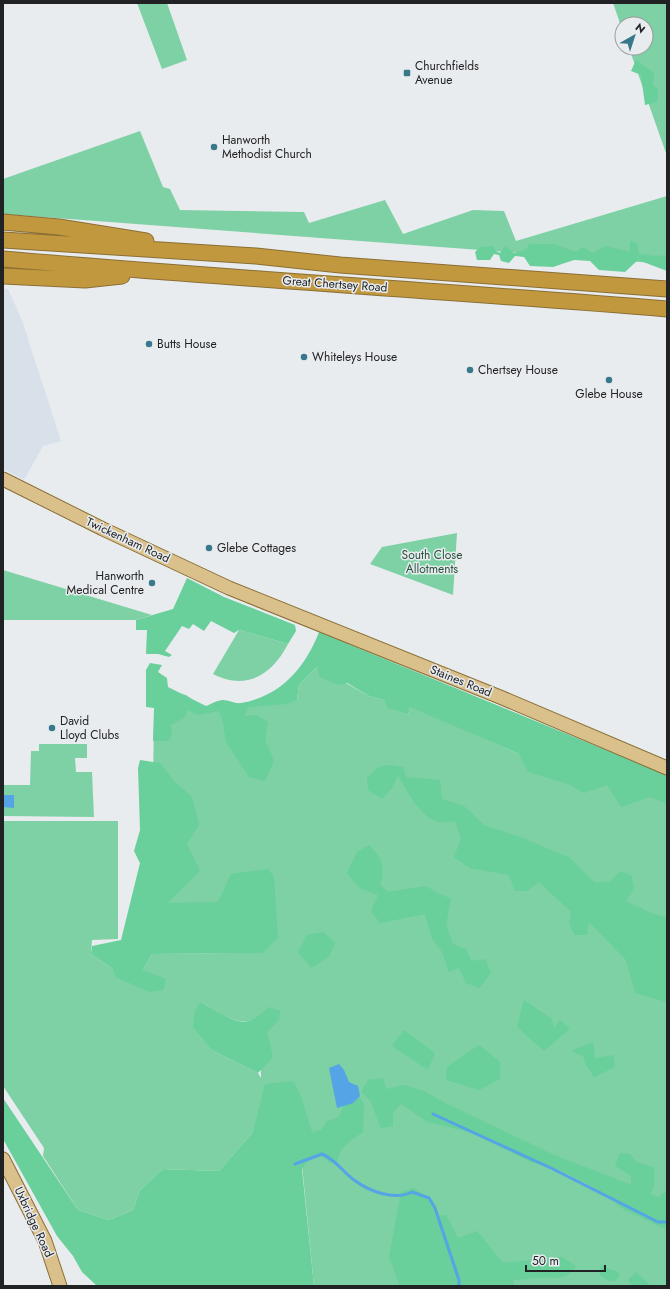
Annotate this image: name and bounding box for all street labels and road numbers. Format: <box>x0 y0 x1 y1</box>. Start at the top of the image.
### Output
street label: Great Chertsey Road <box>282 271 388 297</box>
street label: Twickenham Road <box>83 513 173 567</box>
street label: Staines Road <box>427 660 495 702</box>
street label: Uxbridge Road <box>10 1184 58 1260</box>

